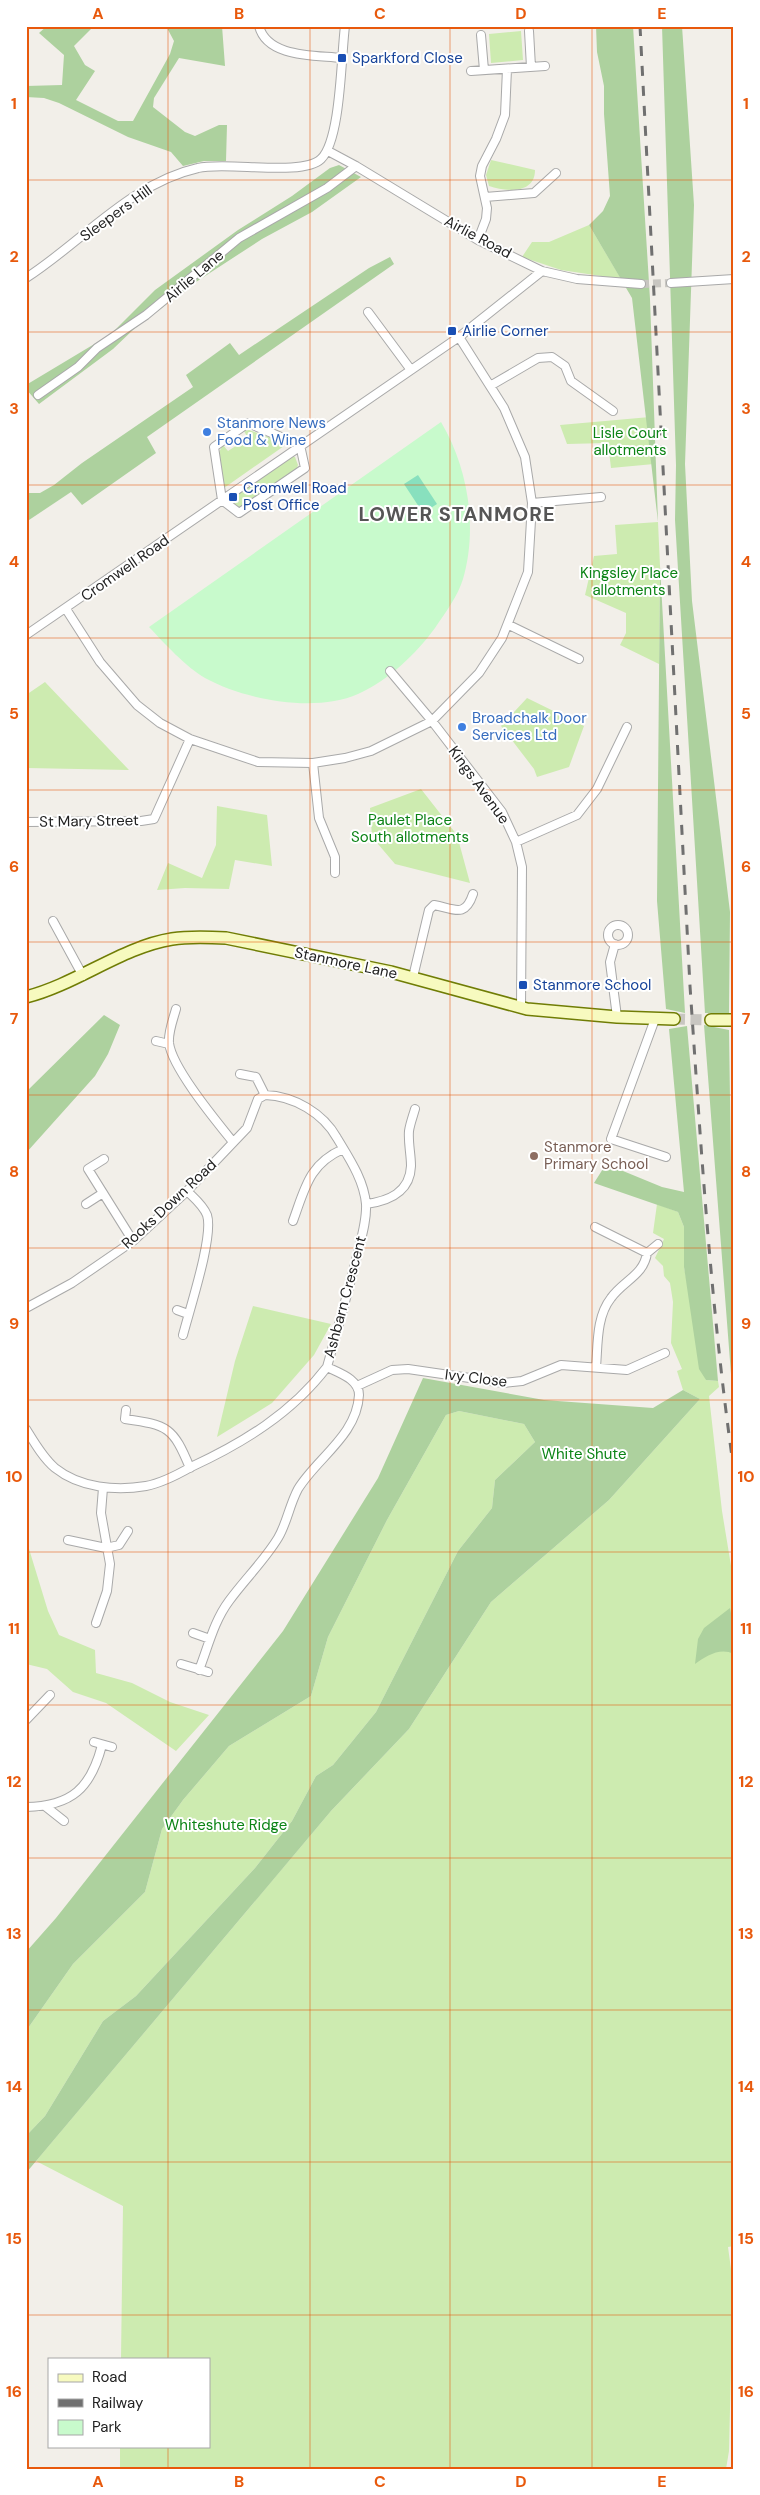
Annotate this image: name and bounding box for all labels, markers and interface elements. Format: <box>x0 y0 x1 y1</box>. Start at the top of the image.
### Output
text: A <box>92 3 104 24</box>
text: B <box>234 3 244 24</box>
text: C <box>374 3 386 24</box>
text: D <box>515 3 527 24</box>
text: E <box>657 3 667 24</box>
place label: Sparkford Close <box>352 48 463 68</box>
marker: Sparkford Close <box>336 52 348 64</box>
text: 1 <box>11 93 17 114</box>
text: 1 <box>743 93 749 114</box>
street label: Sleepers Hill <box>76 180 156 246</box>
street label: Airlie Road <box>441 211 515 263</box>
street label: Airlie Lane <box>160 245 228 307</box>
text: 2 <box>9 246 19 267</box>
text: 2 <box>741 246 751 267</box>
place label: Airlie Corner <box>462 321 549 341</box>
marker: Airlie Corner <box>446 325 458 337</box>
text: 3 <box>9 398 19 419</box>
text: 3 <box>741 398 751 419</box>
place label: Stanmore News Food & Wine <box>217 413 326 450</box>
park label: Lisle Court allotments <box>593 423 667 460</box>
marker: Stanmore News Food & Wine <box>201 426 213 438</box>
place label: Cromwell Road Post Office <box>243 478 347 515</box>
marker: Cromwell Road Post Office <box>227 491 239 503</box>
district label: LOWER STANMORE <box>358 501 556 527</box>
street label: Cromwell Road <box>77 530 173 606</box>
text: 4 <box>9 551 19 572</box>
text: 4 <box>741 551 751 572</box>
park label: Kingsley Place allotments <box>580 563 678 600</box>
text: 5 <box>9 703 19 724</box>
text: 5 <box>741 703 751 724</box>
place label: Broadchalk Door Services Ltd <box>472 708 587 745</box>
marker: Broadchalk Door Services Ltd <box>456 721 468 733</box>
street label: Kings Avenue <box>444 742 514 828</box>
street label: St Mary Street <box>39 810 139 832</box>
park label: Paulet Place South allotments <box>351 810 469 847</box>
text: 6 <box>9 856 19 877</box>
text: 6 <box>741 856 751 877</box>
street label: Stanmore Lane <box>293 942 399 984</box>
place label: Stanmore School <box>533 975 651 995</box>
marker: Stanmore School <box>517 979 529 991</box>
text: 7 <box>10 1008 19 1029</box>
text: 7 <box>742 1008 751 1029</box>
place label: Stanmore Primary School <box>544 1137 648 1174</box>
marker: Stanmore Primary School <box>528 1150 540 1162</box>
street label: Rooks Down Road <box>117 1155 221 1253</box>
text: 8 <box>9 1161 19 1182</box>
text: 8 <box>741 1161 751 1182</box>
street label: Ashbarn Crescent <box>319 1234 371 1360</box>
text: 9 <box>9 1313 19 1334</box>
text: 9 <box>741 1313 751 1334</box>
street label: Ivy Close <box>444 1364 508 1392</box>
park label: White Shute <box>541 1444 627 1464</box>
text: 10 <box>5 1466 23 1487</box>
text: 10 <box>737 1466 755 1487</box>
text: 11 <box>8 1618 20 1639</box>
text: 11 <box>740 1618 752 1639</box>
text: 12 <box>6 1771 22 1792</box>
text: 12 <box>738 1771 754 1792</box>
park label: Whiteshute Ridge <box>165 1815 287 1835</box>
text: 13 <box>6 1923 22 1944</box>
text: 13 <box>738 1923 754 1944</box>
text: 14 <box>6 2076 22 2097</box>
text: 14 <box>738 2076 754 2097</box>
text: 15 <box>6 2228 22 2249</box>
text: 15 <box>738 2228 754 2249</box>
legend <box>48 2358 210 2448</box>
text: Road <box>92 2367 127 2387</box>
text: 16 <box>6 2381 22 2402</box>
text: 16 <box>738 2381 754 2402</box>
text: Railway <box>92 2393 144 2413</box>
text: Park <box>92 2417 122 2437</box>
text: A <box>92 2471 104 2492</box>
text: B <box>234 2471 244 2492</box>
text: C <box>374 2471 386 2492</box>
text: D <box>515 2471 527 2492</box>
text: E <box>657 2471 667 2492</box>

